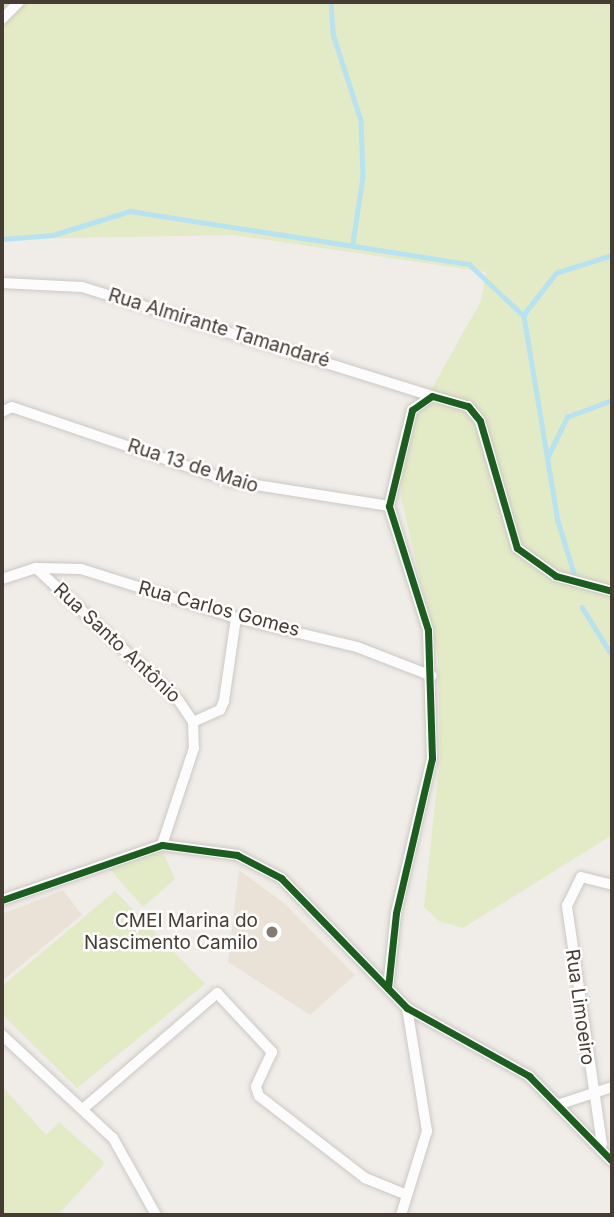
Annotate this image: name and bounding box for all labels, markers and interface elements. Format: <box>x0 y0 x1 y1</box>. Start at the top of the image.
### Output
street label: Rua Almirante Tamandaré <box>106 283 332 373</box>
street label: Rua 13 de Maio <box>125 434 261 498</box>
street label: Rua Carlos Gomes <box>136 576 302 642</box>
street label: Rua Santo Antônio <box>49 578 185 708</box>
place label: CMEI Marina do Nascimento Camilo <box>84 910 258 954</box>
marker: CMEI Marina do Nascimento Camilo <box>264 924 280 940</box>
street label: Rua Limoeiro <box>561 948 599 1066</box>

